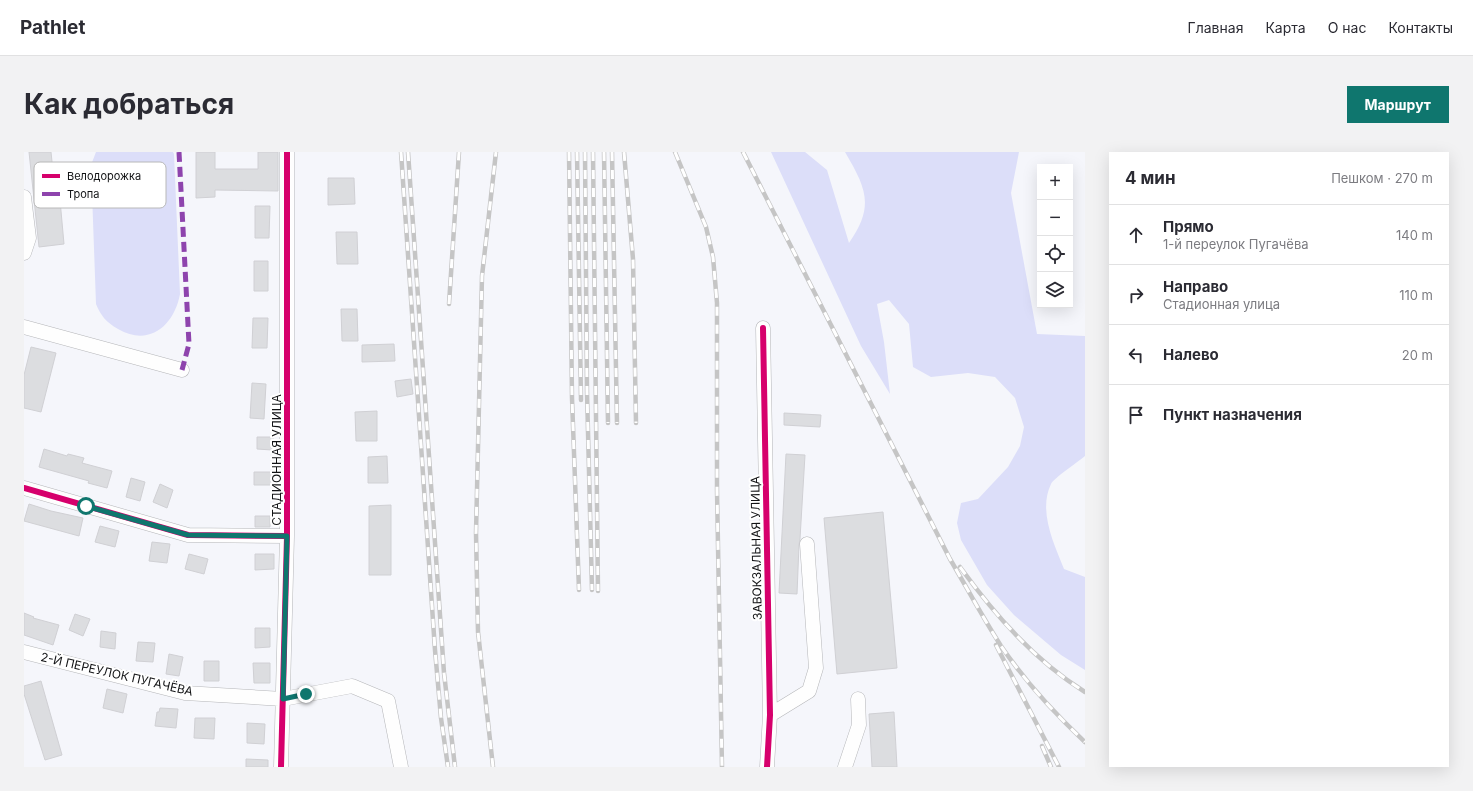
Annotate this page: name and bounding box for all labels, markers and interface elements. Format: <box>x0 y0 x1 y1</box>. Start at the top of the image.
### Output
text: Pathlet <box>20 16 85 39</box>
text: Главная <box>1188 19 1243 36</box>
text: Карта <box>1265 19 1306 36</box>
text: О нас <box>1328 19 1366 36</box>
text: Контакты <box>1388 19 1453 36</box>
button: Маршрут <box>1347 86 1449 123</box>
text: Как добраться <box>24 87 234 121</box>
legend <box>34 162 166 208</box>
map controls <box>1037 164 1073 308</box>
button: + <box>1037 164 1073 200</box>
text: 4 мин <box>1125 168 1176 188</box>
text: Велодорожка <box>67 169 141 183</box>
text: Пешком · 270 m <box>1331 170 1433 186</box>
text: Тропа <box>67 187 99 201</box>
button: − <box>1037 200 1073 236</box>
text: Прямо <box>1163 217 1214 236</box>
icon: ahead <box>1125 224 1147 246</box>
text: 140 m <box>1396 227 1433 243</box>
button: locate <box>1037 236 1073 272</box>
text: 1-й переулок Пугачёва <box>1163 236 1309 252</box>
button: layers <box>1037 272 1073 308</box>
text: Направо <box>1163 277 1228 296</box>
icon: right <box>1125 284 1147 306</box>
text: 110 m <box>1399 287 1433 303</box>
text: Стадионная улица <box>1163 296 1280 312</box>
icon: left <box>1125 344 1147 366</box>
text: Налево <box>1163 345 1219 364</box>
text: 20 m <box>1402 347 1433 363</box>
street label: СТАДИОННАЯ УЛИЦА <box>269 394 284 526</box>
icon: arrive <box>1125 404 1147 426</box>
text: Пункт назначения <box>1163 405 1302 424</box>
street label: ЗАВОКЗАЛЬНАЯ УЛИЦА <box>747 476 765 620</box>
route start <box>77 497 95 515</box>
street label: 2-Й ПЕРЕУЛОК ПУГАЧЁВА <box>39 649 195 699</box>
route end <box>297 685 315 703</box>

